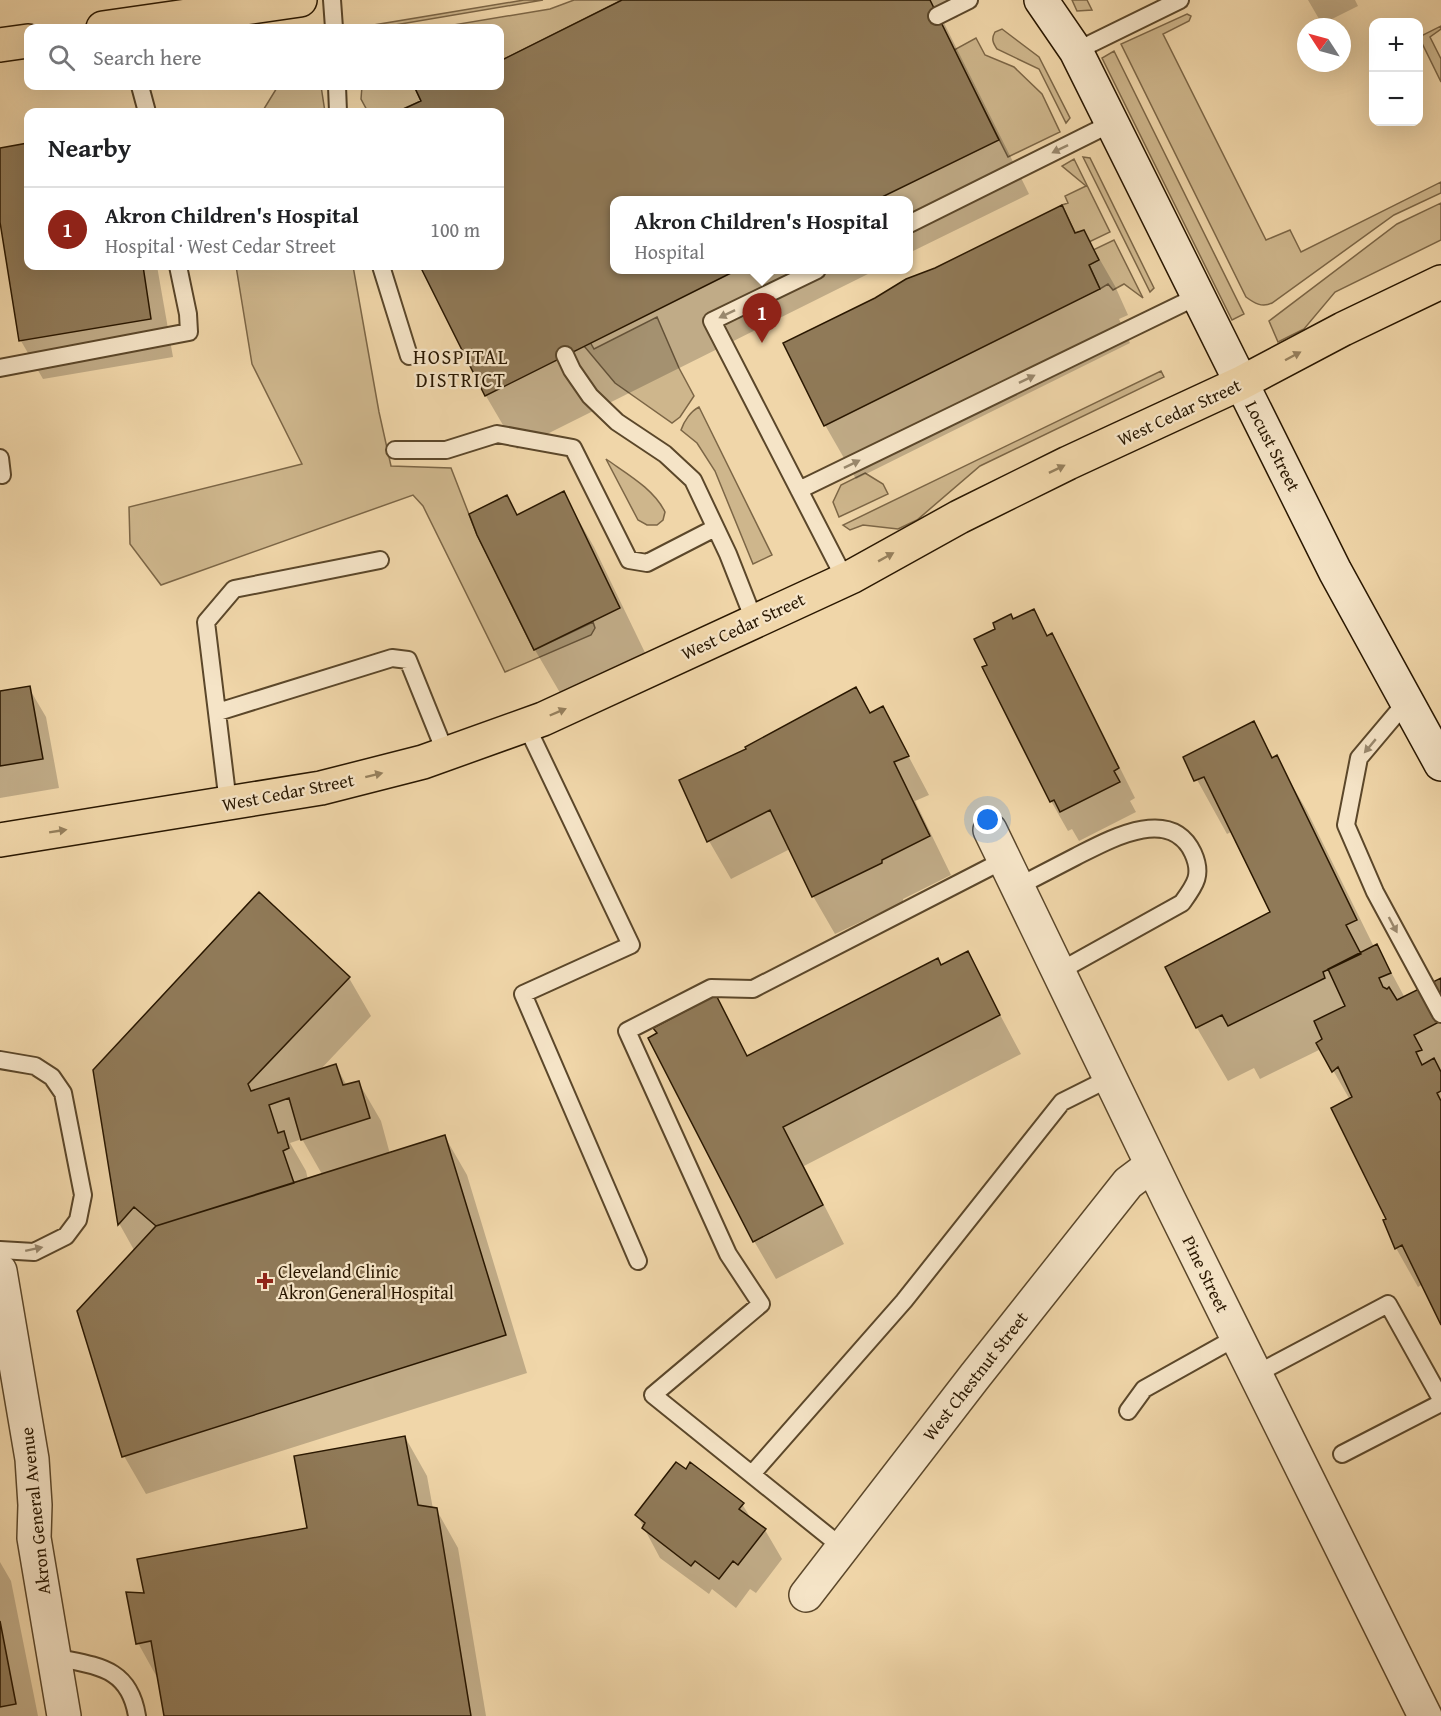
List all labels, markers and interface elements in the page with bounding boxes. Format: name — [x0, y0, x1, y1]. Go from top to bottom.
north arrow — [1297, 18, 1351, 72]
map controls — [1369, 18, 1423, 126]
button: + — [1369, 18, 1423, 72]
search box — [24, 24, 504, 90]
icon: search — [45, 41, 78, 74]
text: Search here — [93, 41, 202, 73]
button: − — [1369, 72, 1423, 126]
text: Nearby — [48, 128, 131, 167]
one-way arrow — [1051, 144, 1069, 154]
popup — [610, 196, 913, 274]
text: Akron Children's Hospital — [105, 199, 359, 231]
text: Akron Children's Hospital — [635, 205, 888, 237]
text: 1 — [62, 215, 73, 244]
text: 100 m — [430, 215, 480, 244]
text: Hospital · West Cedar Street — [105, 231, 336, 260]
text: Hospital — [635, 237, 705, 266]
pin: 1 — [742, 294, 782, 343]
one-way arrow — [718, 309, 735, 319]
district label: HOSPITAL DISTRICT — [413, 342, 509, 394]
one-way arrow — [1285, 351, 1302, 361]
street label: West Cedar Street — [1113, 371, 1246, 453]
one-way arrow — [1019, 375, 1036, 384]
street label: Locust Street — [1239, 396, 1308, 497]
one-way arrow — [843, 460, 860, 469]
one-way arrow — [1049, 464, 1066, 473]
one-way arrow — [878, 552, 895, 562]
street label: West Cedar Street — [677, 585, 810, 667]
one-way arrow — [550, 708, 567, 717]
one-way arrow — [1364, 738, 1377, 753]
street label: West Cedar Street — [220, 766, 357, 818]
one-way arrow — [364, 769, 383, 779]
your location — [973, 805, 1002, 834]
one-way arrow — [48, 826, 67, 835]
one-way arrow — [1388, 917, 1398, 934]
street label: Pine Street — [1176, 1231, 1237, 1318]
one-way arrow — [25, 1244, 44, 1253]
place label: Cleveland Clinic Akron General Hospital — [278, 1258, 454, 1306]
marker: Cleveland Clinic Akron General Hospital — [256, 1272, 274, 1290]
street label: West Chestnut Street — [916, 1305, 1035, 1447]
street label: Akron General Avenue — [13, 1426, 57, 1596]

